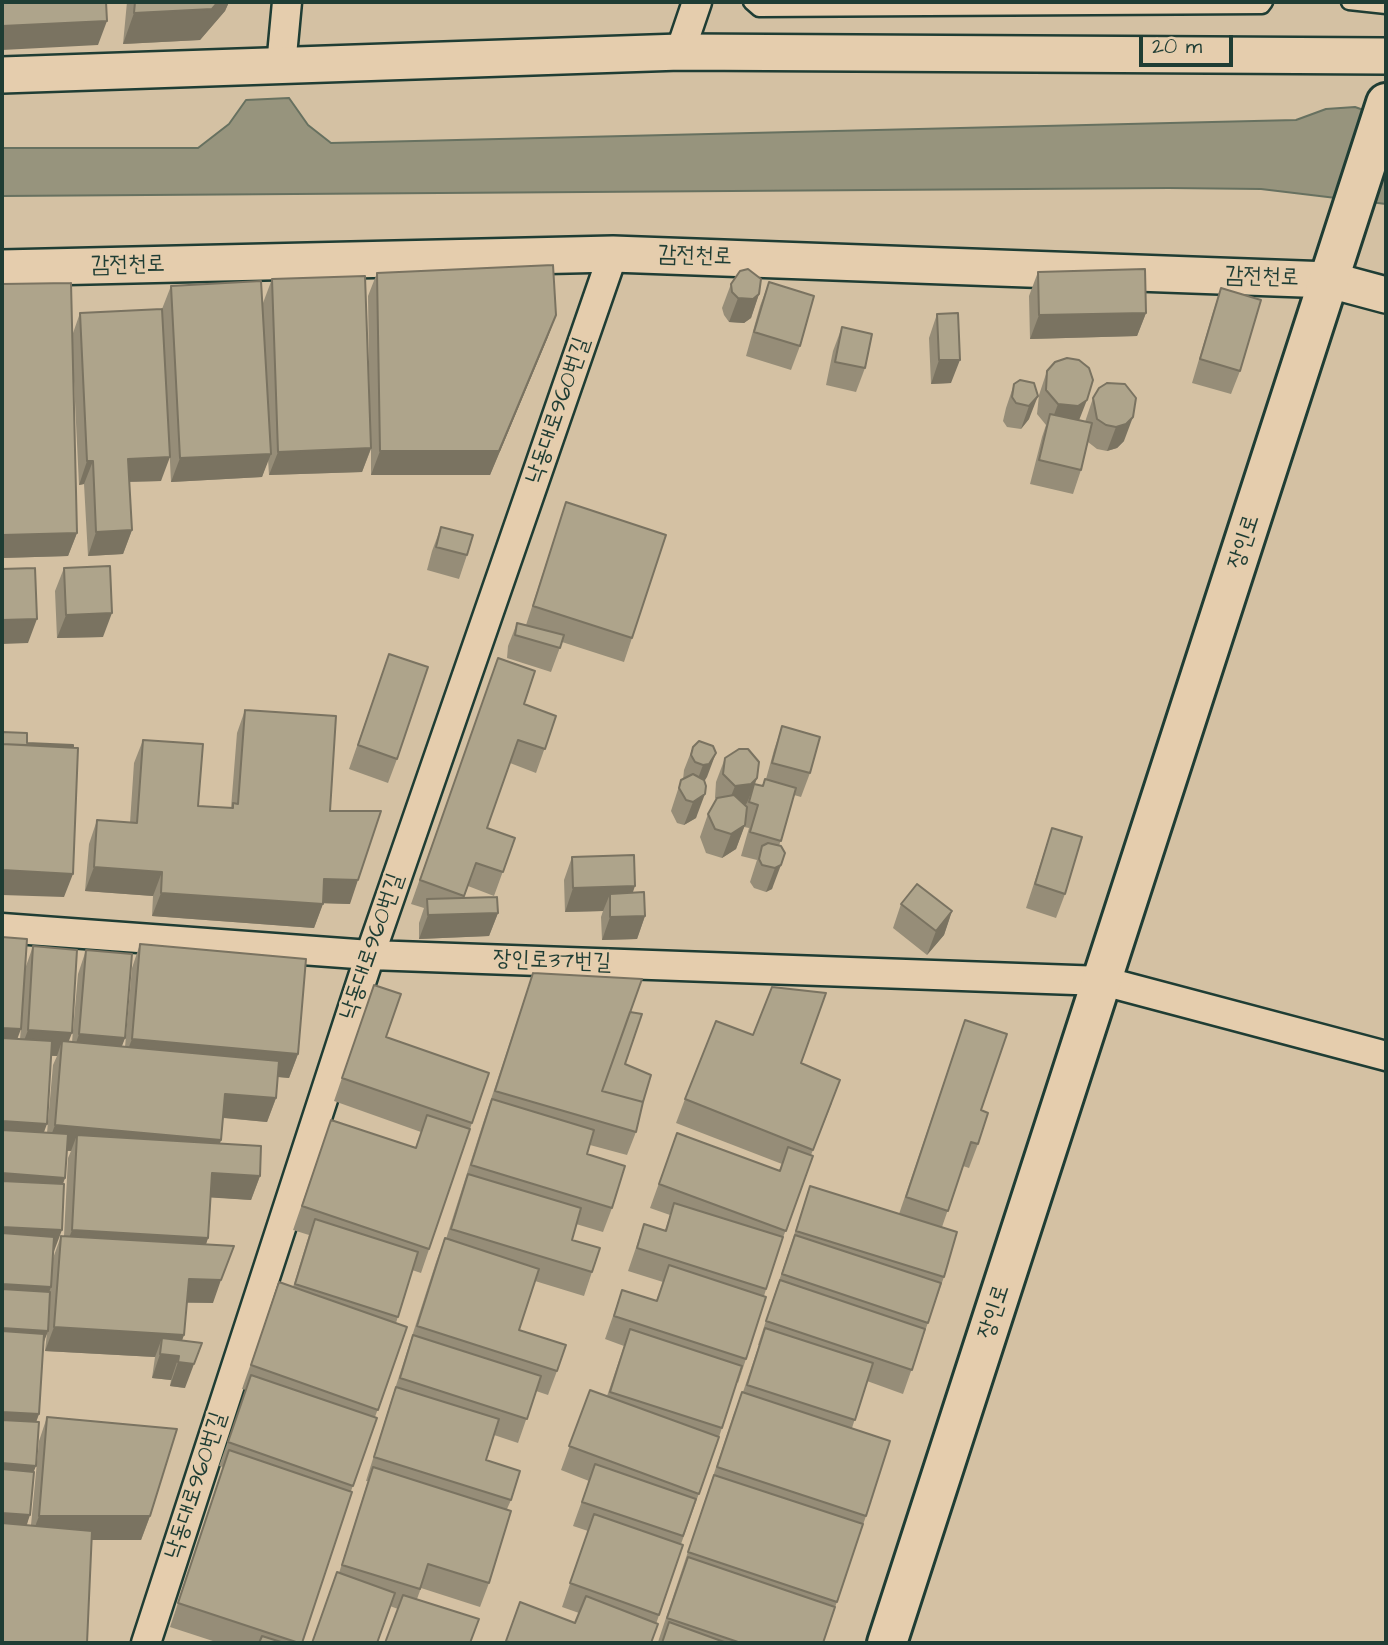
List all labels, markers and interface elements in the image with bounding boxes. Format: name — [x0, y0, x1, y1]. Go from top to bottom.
scale bar — [1143, 21, 1238, 65]
text: 20 m — [1152, 32, 1202, 61]
street label: 감전천로 — [658, 242, 732, 272]
street label: 감전천로 — [91, 252, 165, 280]
street label: 감전천로 — [1225, 263, 1299, 293]
street label: 낙동대로960번길 — [521, 334, 597, 488]
street label: 장인로 — [1223, 511, 1267, 573]
street label: 낙동대로960번길 — [335, 870, 411, 1024]
street label: 장인로37번길 — [492, 946, 612, 978]
street label: 장인로 — [973, 1281, 1017, 1343]
street label: 낙동대로960번길 — [160, 1409, 234, 1563]

